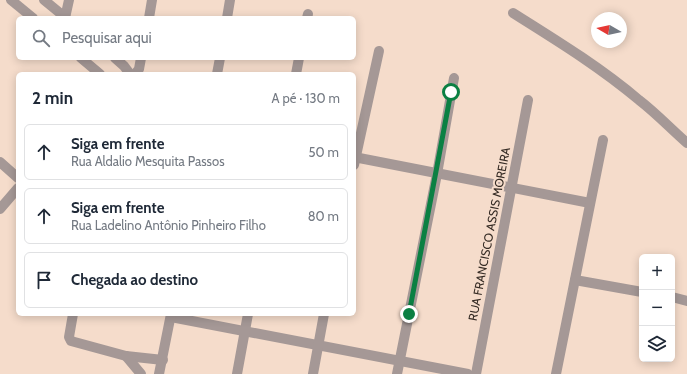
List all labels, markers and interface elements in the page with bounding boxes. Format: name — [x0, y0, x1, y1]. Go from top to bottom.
north arrow — [591, 12, 627, 48]
search box — [16, 16, 356, 60]
icon: search — [30, 27, 52, 49]
text: Pesquisar aqui — [62, 29, 152, 47]
route start — [442, 83, 460, 101]
text: 2 min — [32, 88, 73, 108]
text: A pé · 130 m — [272, 90, 340, 106]
text: Siga em frente — [71, 135, 164, 153]
icon: ahead — [33, 141, 55, 163]
text: 50 m — [309, 144, 339, 160]
street label: RUA FRANCISCO ASSIS MOREIRA — [465, 145, 513, 322]
text: Rua Aldalio Mesquita Passos — [71, 153, 225, 169]
text: Siga em frente — [71, 199, 164, 217]
icon: ahead — [33, 205, 55, 227]
text: 80 m — [308, 208, 339, 224]
text: Rua Ladelino Antônio Pinheiro Filho — [71, 217, 266, 233]
map controls — [639, 254, 675, 362]
button: + — [639, 254, 675, 290]
icon: arrive — [33, 269, 55, 291]
text: Chegada ao destino — [71, 271, 198, 289]
button: − — [639, 290, 675, 326]
route end — [400, 305, 418, 323]
button: layers — [639, 326, 675, 362]

